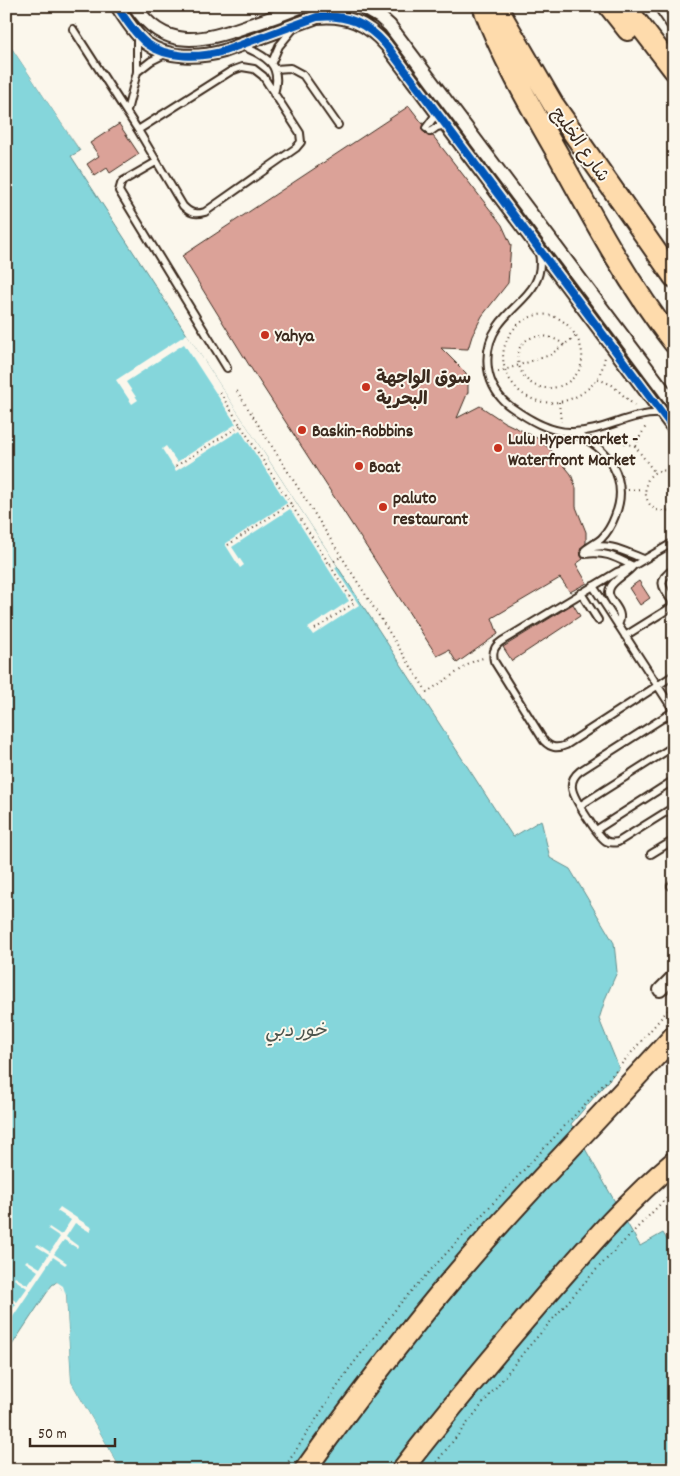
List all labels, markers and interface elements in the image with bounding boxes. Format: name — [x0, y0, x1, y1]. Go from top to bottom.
street label: شارع الخليج — [544, 103, 614, 188]
place label: Yahya — [274, 325, 315, 350]
marker: Yahya — [259, 329, 271, 341]
place label: سوق الواجهة البحرية — [376, 367, 471, 413]
marker: سوق الواجهة البحرية — [360, 381, 372, 393]
place label: Baskin-Robbins — [312, 420, 414, 445]
marker: Baskin-Robbins — [296, 424, 308, 436]
place label: Lulu Hypermarket - Waterfront Market — [508, 428, 638, 474]
marker: Lulu Hypermarket - Waterfront Market — [492, 442, 504, 454]
place label: Boat — [369, 456, 401, 481]
marker: Boat — [353, 460, 365, 472]
place label: paluto restaurant — [393, 487, 468, 533]
marker: paluto restaurant — [377, 501, 389, 513]
water label: خور دبي — [265, 1019, 328, 1046]
scale bar — [30, 1416, 115, 1448]
text: 50 m — [38, 1424, 67, 1446]

